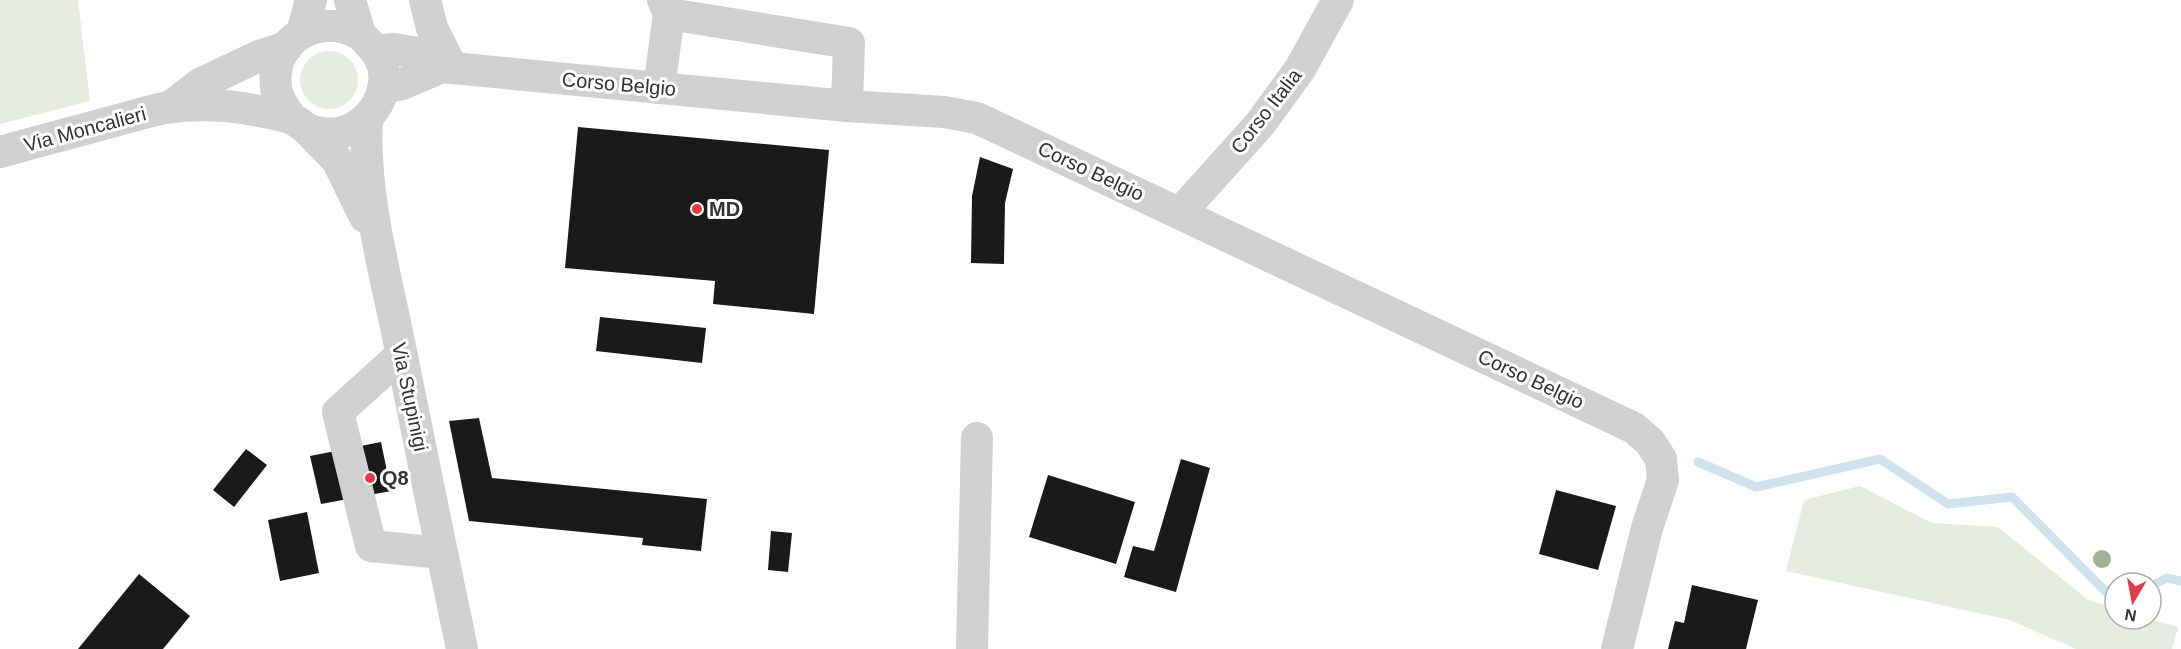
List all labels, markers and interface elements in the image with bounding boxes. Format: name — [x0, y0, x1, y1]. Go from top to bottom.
street label: Corso Italia — [1226, 64, 1306, 158]
street label: Corso Belgio — [561, 68, 677, 100]
street label: Via Moncalieri — [22, 102, 148, 156]
street label: Corso Belgio — [1034, 137, 1148, 205]
place label: MD — [709, 198, 740, 220]
marker: MD — [690, 202, 704, 216]
street label: Via Stupinigi — [388, 341, 432, 453]
street label: Corso Belgio — [1474, 345, 1588, 413]
place label: Q8 — [382, 467, 409, 489]
marker: Q8 — [363, 471, 377, 485]
north arrow — [2103, 571, 2163, 631]
text: N — [2123, 606, 2138, 625]

